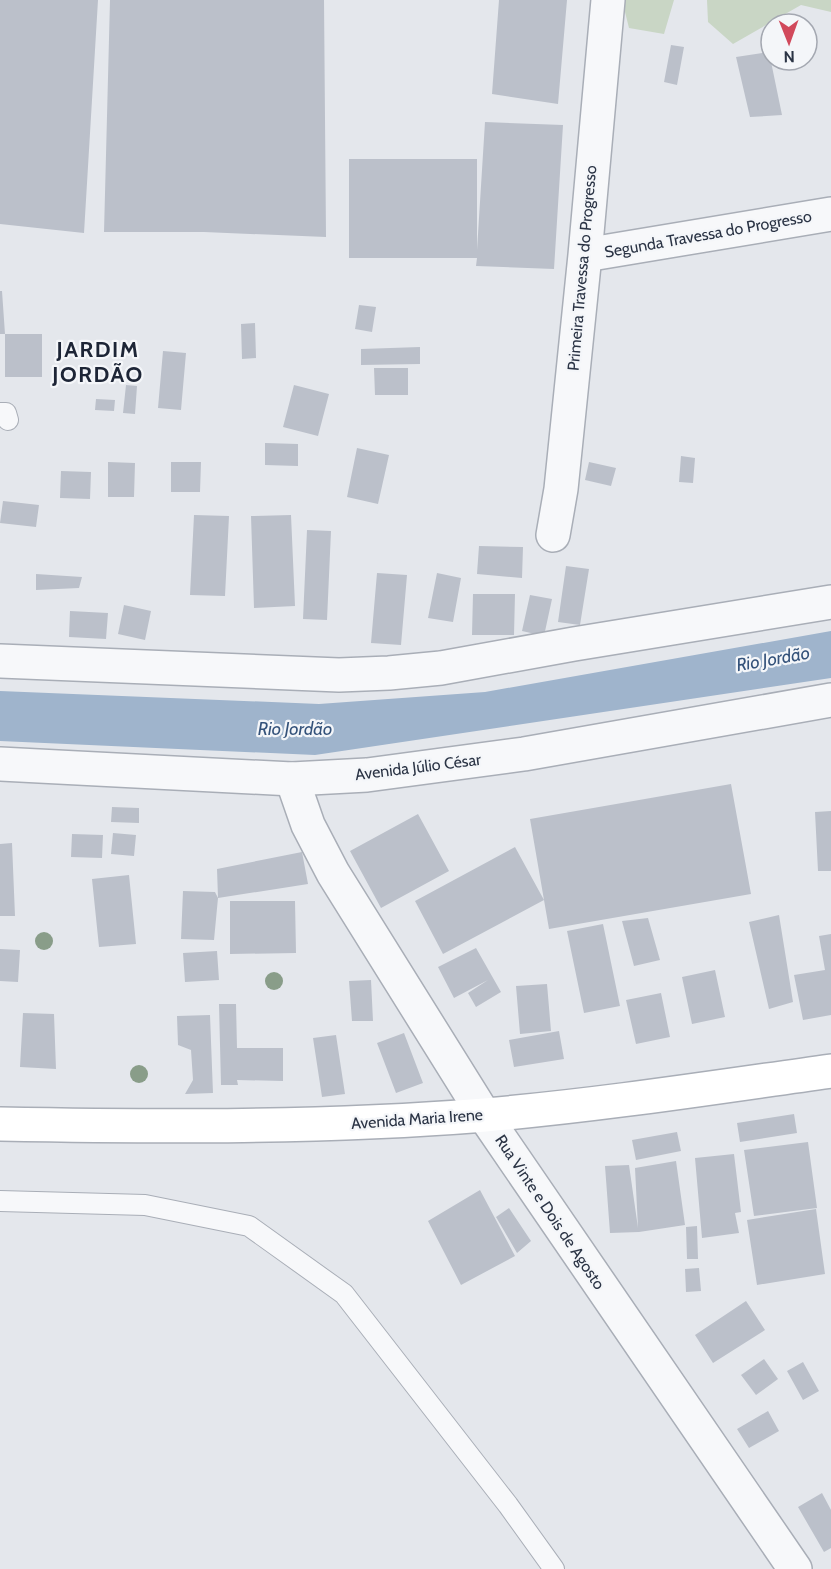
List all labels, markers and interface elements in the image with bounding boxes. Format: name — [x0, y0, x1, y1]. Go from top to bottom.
north arrow — [759, 12, 819, 72]
text: N — [783, 47, 795, 66]
street label: Primeira Travessa do Progresso — [564, 164, 600, 372]
street label: Segunda Travessa do Progresso — [603, 206, 813, 262]
district label: JARDIM JORDÃO — [51, 336, 144, 388]
water label: Rio Jordão — [735, 642, 811, 676]
water label: Rio Jordão — [258, 718, 332, 740]
street label: Avenida Júlio César — [354, 750, 483, 784]
street label: Avenida Maria Irene — [350, 1105, 484, 1133]
street label: Rua Vinte e Dois de Agosto — [491, 1131, 609, 1293]

